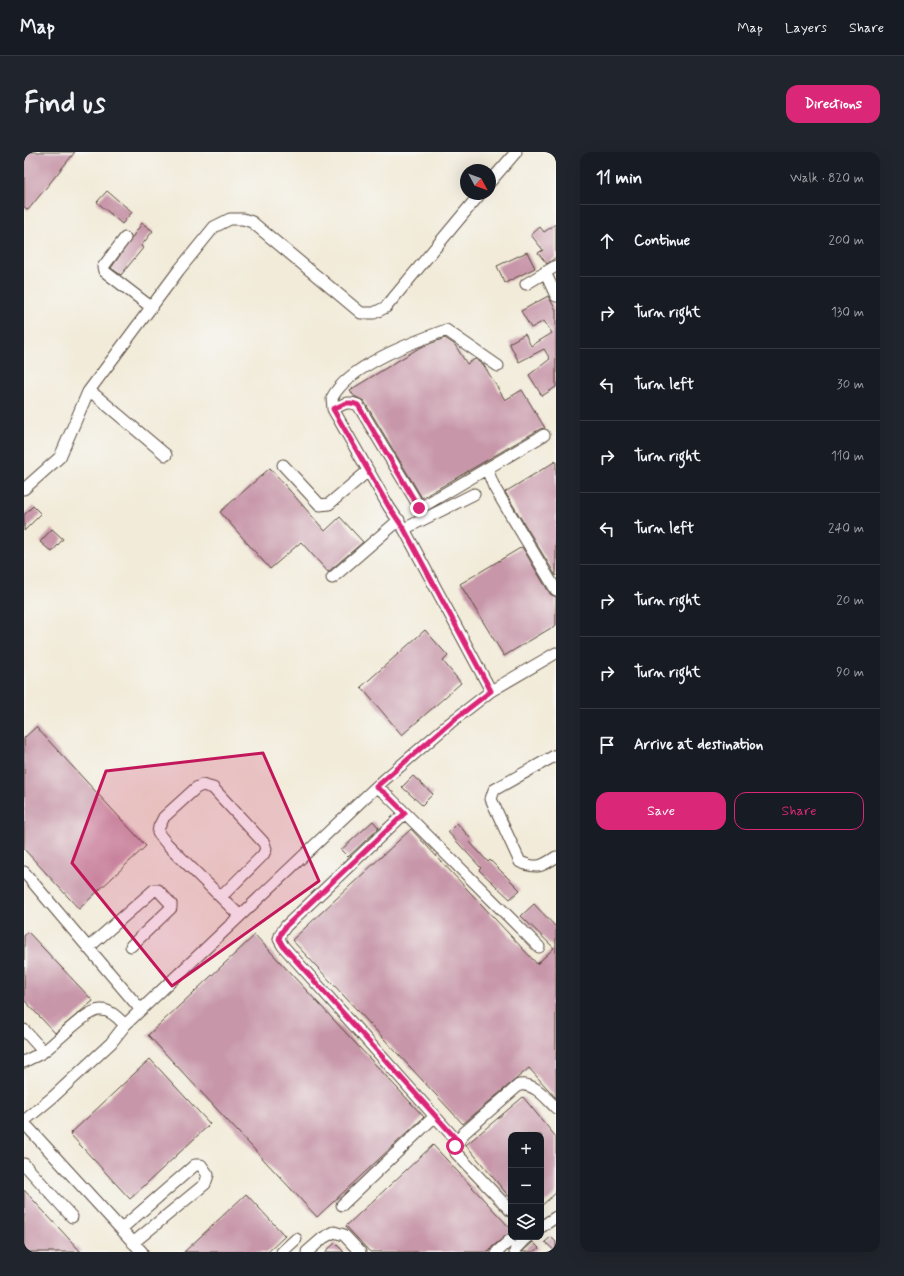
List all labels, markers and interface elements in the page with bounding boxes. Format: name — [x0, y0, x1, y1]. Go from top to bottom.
text: Map — [20, 15, 55, 40]
text: Map — [737, 19, 763, 37]
text: Layers — [785, 19, 827, 37]
text: Share — [849, 19, 884, 37]
button: Directions — [786, 85, 880, 123]
text: Find us — [24, 86, 105, 123]
north arrow — [460, 164, 496, 200]
text: 11 min — [596, 167, 642, 189]
text: Walk · 820 m — [790, 170, 864, 187]
icon: ahead — [596, 230, 618, 252]
text: Continue — [634, 231, 690, 251]
text: 200 m — [829, 232, 864, 249]
icon: right — [596, 302, 618, 324]
text: Turn right — [634, 303, 701, 323]
text: 130 m — [831, 304, 864, 321]
icon: left — [596, 374, 618, 396]
text: Turn left — [634, 375, 694, 395]
text: 30 m — [837, 376, 864, 393]
icon: right — [596, 446, 618, 468]
text: Turn right — [634, 447, 701, 467]
text: 110 m — [831, 448, 864, 465]
route end — [410, 499, 428, 517]
icon: left — [596, 518, 618, 540]
text: Turn left — [634, 519, 694, 539]
text: 240 m — [828, 520, 864, 537]
icon: right — [596, 590, 618, 612]
text: Turn right — [634, 591, 701, 611]
text: 20 m — [836, 592, 864, 609]
icon: right — [596, 662, 618, 684]
text: Turn right — [634, 663, 701, 683]
text: 90 m — [836, 664, 864, 681]
icon: arrive — [596, 734, 618, 756]
text: Arrive at destination — [634, 735, 763, 755]
button: Save — [596, 792, 726, 830]
button: Share — [734, 792, 864, 830]
map controls — [508, 1132, 544, 1240]
button: + — [508, 1132, 544, 1168]
route start — [446, 1137, 464, 1155]
button: − — [508, 1168, 544, 1204]
button: layers — [508, 1204, 544, 1240]

